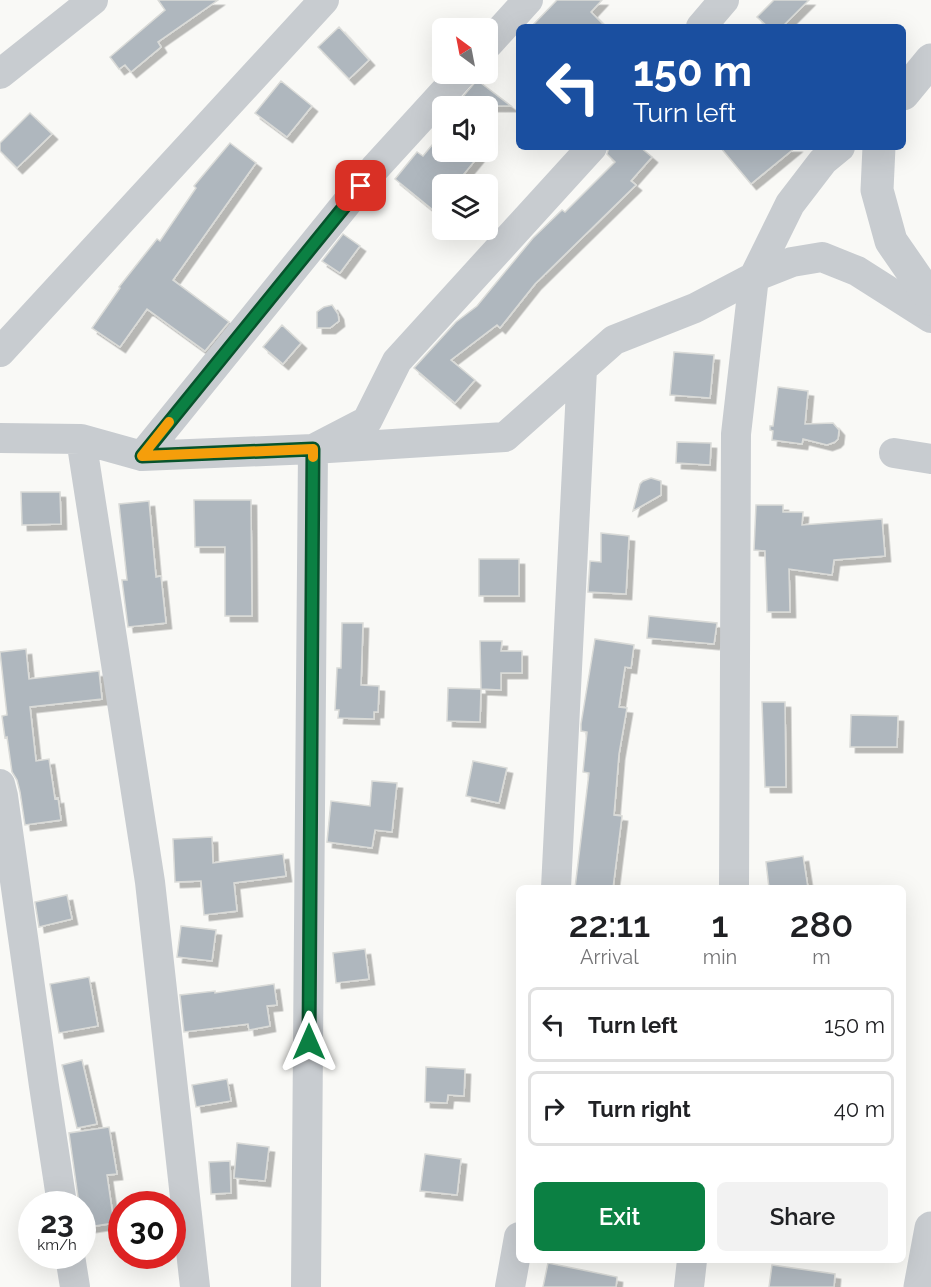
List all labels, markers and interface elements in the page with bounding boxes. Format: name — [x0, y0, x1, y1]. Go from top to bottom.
north arrow — [432, 18, 498, 84]
map controls — [432, 18, 498, 240]
text: 150 m — [633, 47, 752, 96]
icon: left — [534, 48, 612, 126]
button: sound — [432, 96, 498, 162]
text: Turn left — [633, 97, 736, 128]
pin — [335, 160, 386, 211]
icon: arrive — [344, 169, 377, 202]
button: layers — [432, 174, 498, 240]
text: 22:11 — [569, 903, 650, 945]
text: 1 — [711, 903, 728, 945]
text: 280 — [790, 903, 853, 945]
text: Arrival — [580, 945, 639, 969]
text: min — [703, 945, 737, 969]
text: m — [812, 945, 831, 969]
icon: left — [537, 1008, 570, 1041]
position arrow — [277, 1010, 341, 1074]
text: Turn left — [588, 1012, 678, 1038]
text: 150 m — [824, 1012, 885, 1038]
icon: right — [537, 1092, 570, 1125]
text: Turn right — [588, 1096, 691, 1122]
text: 40 m — [834, 1096, 885, 1122]
button: Exit — [534, 1182, 705, 1251]
button: Share — [717, 1182, 888, 1251]
speed limit sign: 30 — [108, 1191, 186, 1269]
text: 23 — [40, 1205, 74, 1240]
text: km/h — [37, 1236, 77, 1254]

